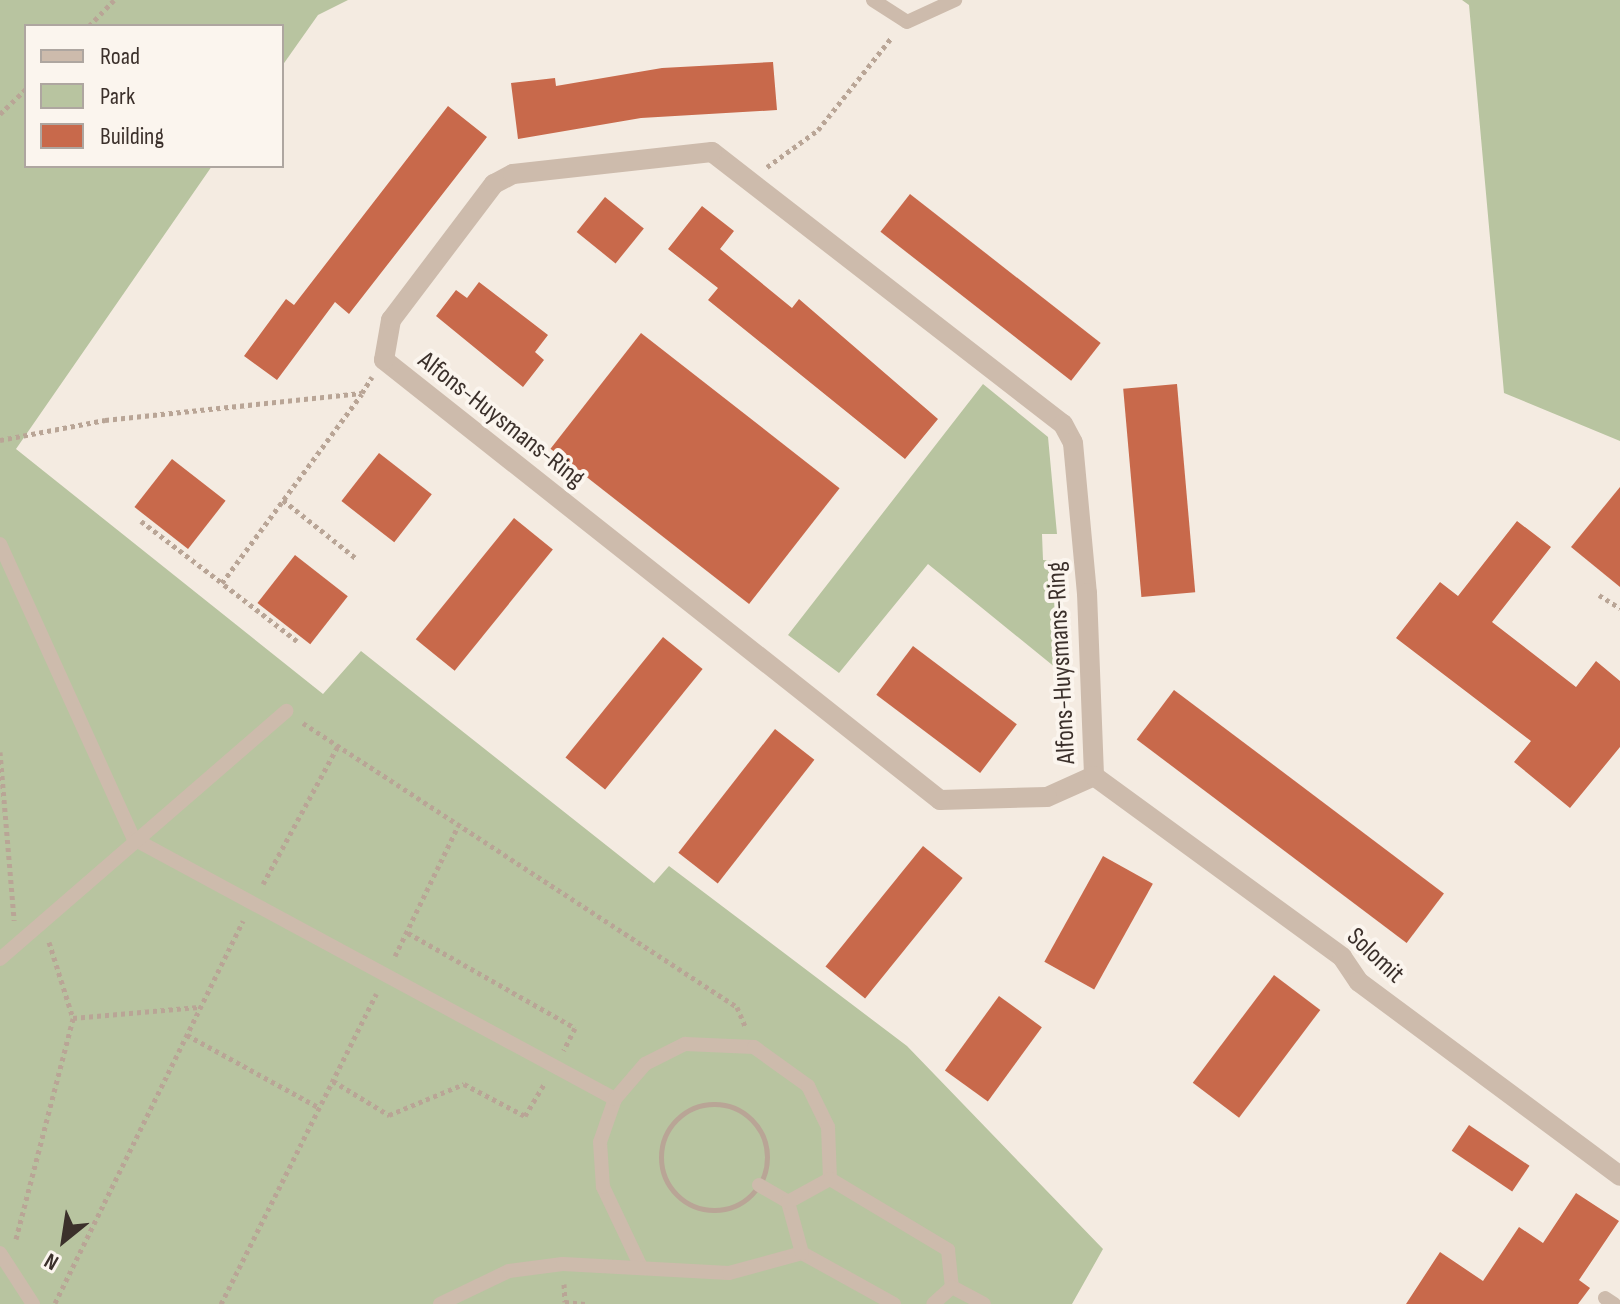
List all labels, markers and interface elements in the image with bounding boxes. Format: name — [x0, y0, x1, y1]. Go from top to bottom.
legend — [24, 24, 284, 168]
text: Road — [100, 42, 140, 71]
text: Park — [100, 82, 135, 111]
text: Building — [100, 122, 164, 151]
street label: Alfons-Huysmans-Ring — [412, 345, 590, 495]
street label: Alfons-Huysmans-Ring — [1041, 561, 1083, 765]
street label: Solomit — [1340, 922, 1410, 990]
north arrow — [24, 1200, 104, 1280]
text: N — [40, 1247, 64, 1276]

